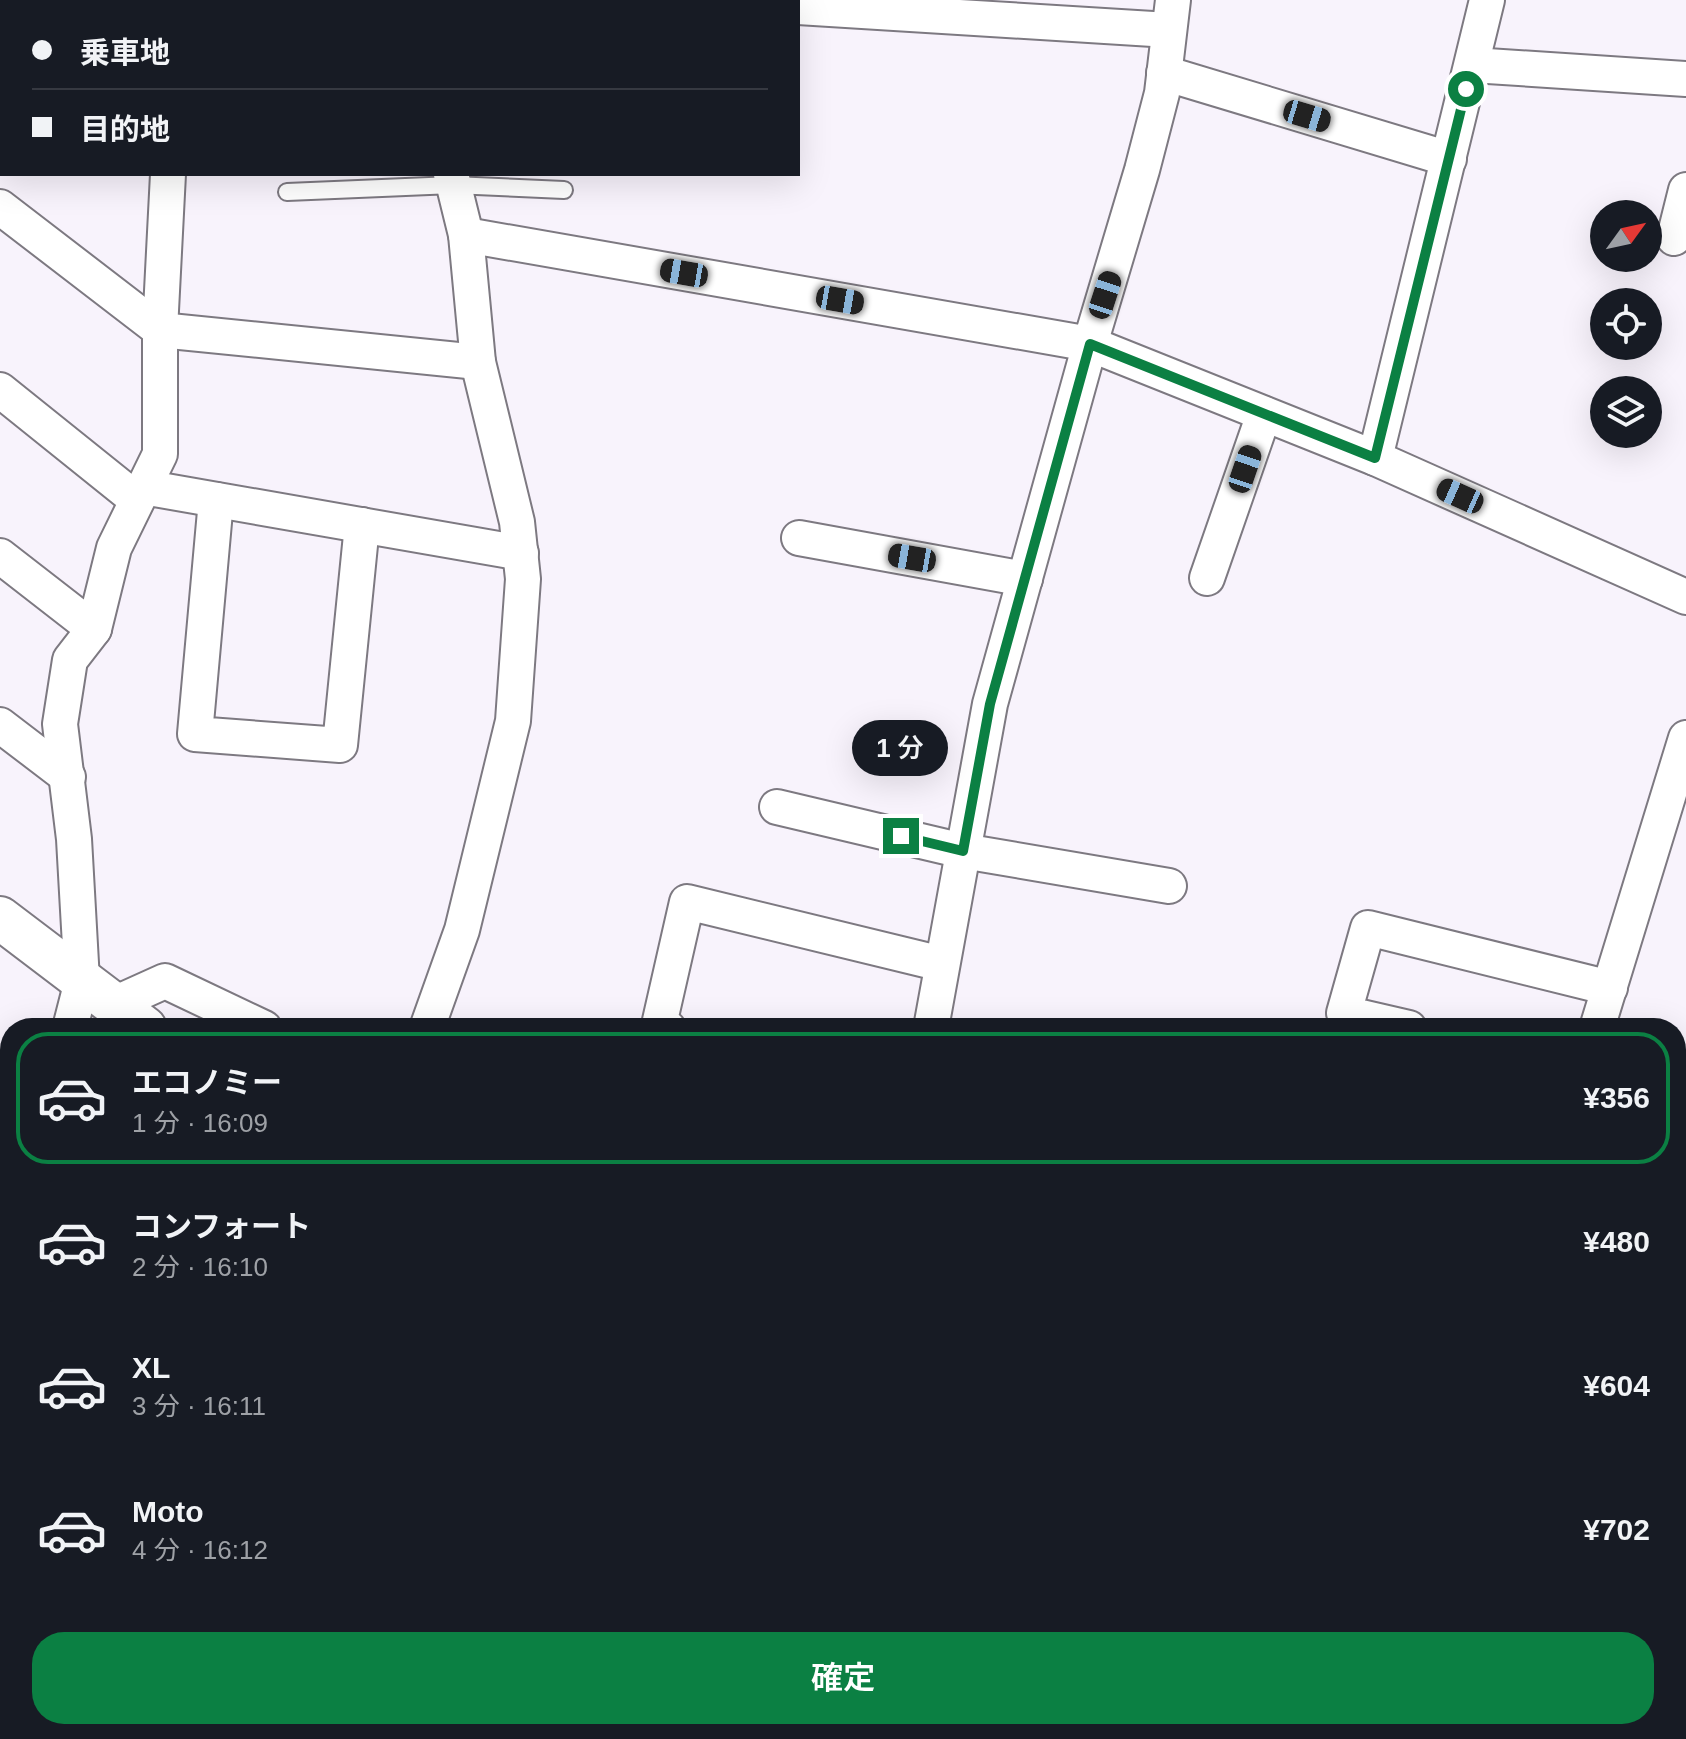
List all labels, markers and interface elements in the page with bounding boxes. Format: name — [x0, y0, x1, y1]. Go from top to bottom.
text: 乗車地 — [80, 36, 170, 69]
route start — [1448, 71, 1484, 107]
car — [1281, 98, 1333, 134]
text: 目的地 — [80, 113, 170, 146]
north arrow — [1590, 200, 1662, 272]
map controls — [1590, 200, 1662, 448]
car — [658, 257, 710, 289]
car — [1086, 268, 1124, 322]
car — [814, 284, 866, 316]
button: locate — [1590, 288, 1662, 360]
button: layers — [1590, 376, 1662, 448]
car — [1226, 442, 1264, 496]
car — [1433, 475, 1487, 517]
car — [886, 542, 938, 574]
callout: 1 分 — [853, 720, 949, 776]
text: 1 分 — [876, 733, 924, 763]
route end — [883, 818, 919, 854]
icon: car — [36, 1062, 108, 1134]
text: エコノミー — [132, 1066, 282, 1099]
text: ¥356 — [1583, 1081, 1650, 1114]
text: 1 分 · 16:09 — [132, 1108, 268, 1138]
icon: car — [36, 1206, 108, 1278]
text: コンフォート — [132, 1210, 311, 1243]
text: ¥480 — [1583, 1225, 1650, 1258]
text: 2 分 · 16:10 — [132, 1252, 268, 1282]
icon: car — [36, 1350, 108, 1422]
text: XL — [132, 1351, 170, 1384]
text: ¥604 — [1583, 1369, 1650, 1402]
text: 3 分 · 16:11 — [132, 1391, 266, 1421]
icon: car — [36, 1494, 108, 1566]
text: Moto — [132, 1495, 204, 1528]
text: ¥702 — [1583, 1513, 1650, 1546]
text: 4 分 · 16:12 — [132, 1535, 268, 1565]
button: 確定 — [32, 1632, 1654, 1724]

